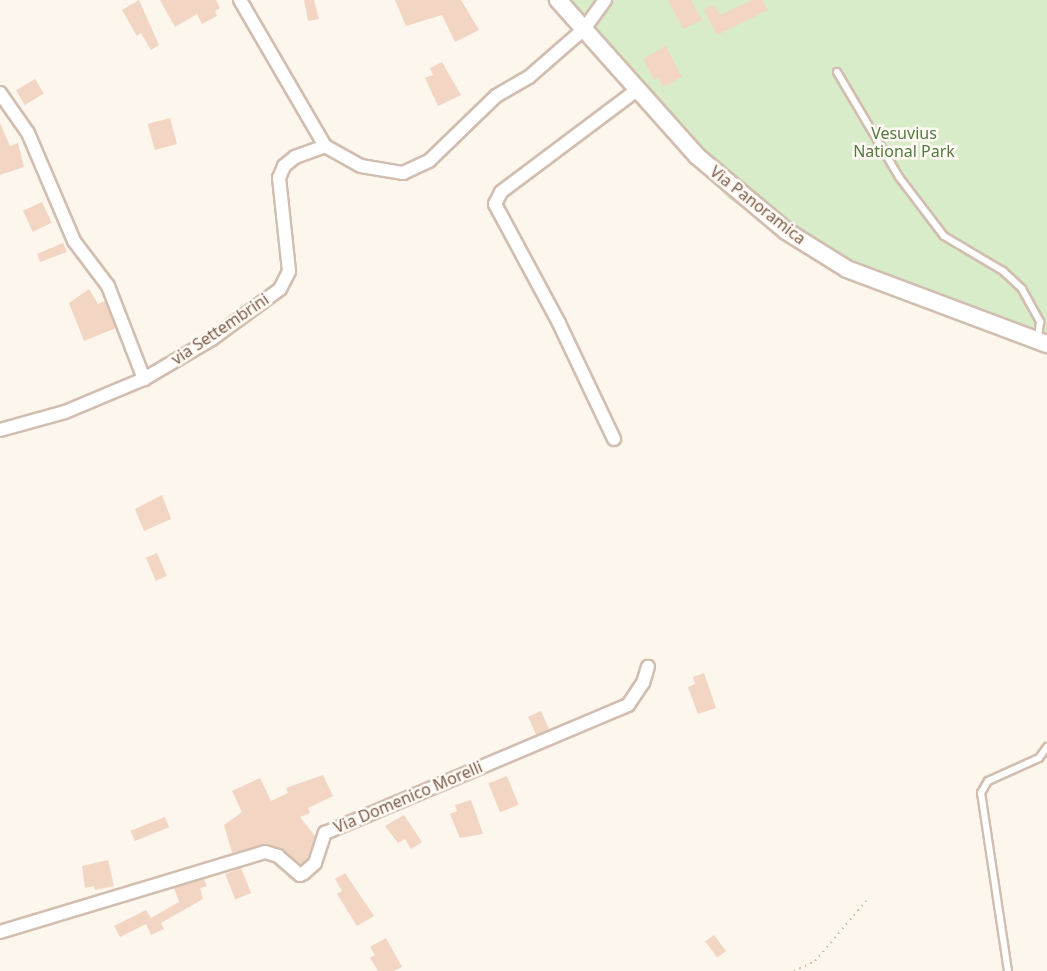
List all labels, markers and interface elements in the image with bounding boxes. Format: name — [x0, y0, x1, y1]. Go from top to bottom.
park label: Vesuvius National Park — [853, 123, 955, 161]
street label: Via Panoramica — [706, 162, 810, 248]
street label: via Settembrini — [168, 289, 272, 369]
street label: Via Domenico Morelli — [331, 757, 485, 837]

